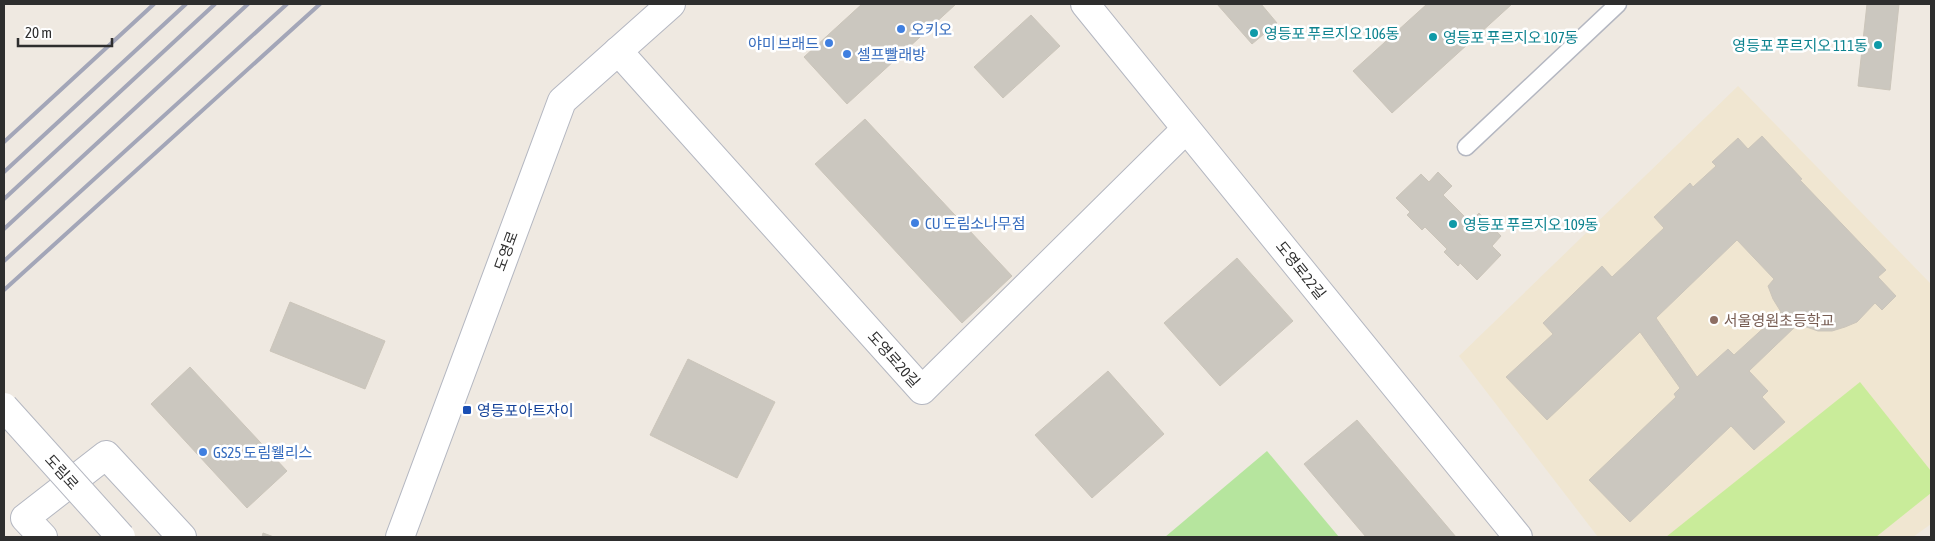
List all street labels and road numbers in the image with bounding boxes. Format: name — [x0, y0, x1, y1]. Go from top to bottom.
street label: 도영로 — [491, 229, 521, 273]
street label: 도영로22길 — [1273, 238, 1329, 302]
street label: 도영로20길 — [864, 328, 924, 390]
street label: 도림로 — [42, 451, 82, 493]

